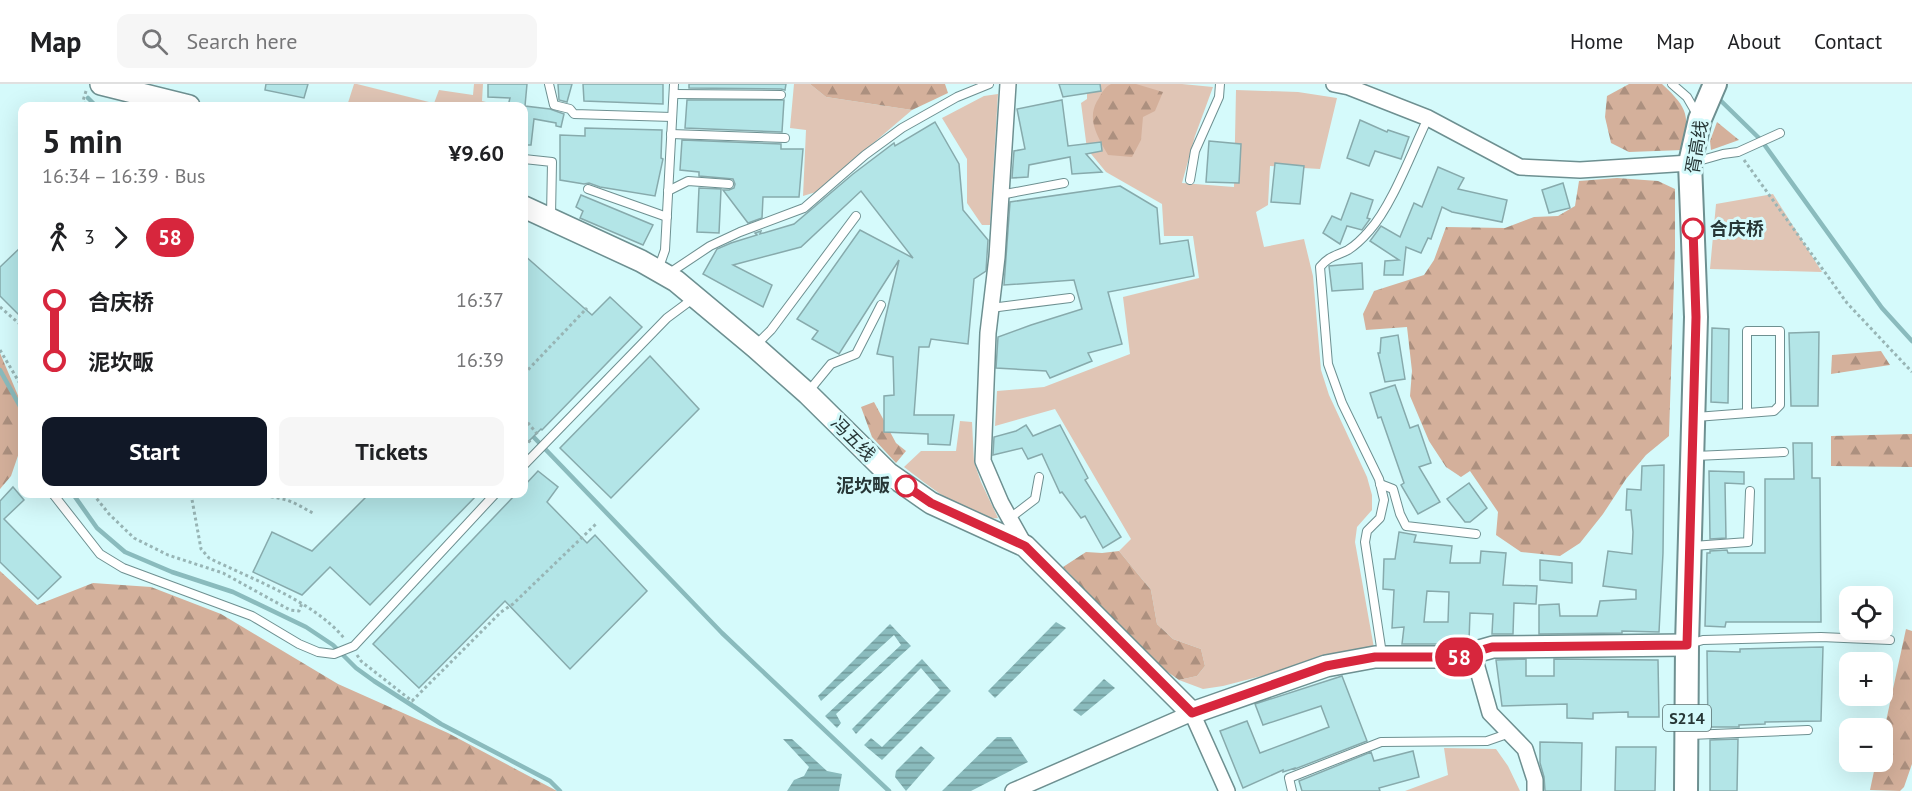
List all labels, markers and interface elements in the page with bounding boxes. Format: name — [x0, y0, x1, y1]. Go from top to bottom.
search box — [117, 14, 537, 68]
text: Map — [30, 23, 81, 60]
icon: search — [138, 25, 171, 58]
text: Search here — [186, 27, 297, 55]
text: Home — [1570, 28, 1623, 55]
text: Map — [1656, 28, 1695, 55]
text: About — [1728, 28, 1781, 55]
text: Contact — [1814, 28, 1882, 55]
street label: 胥高线 — [1680, 118, 1713, 175]
text: 5 min — [42, 119, 123, 162]
text: ¥9.60 — [449, 139, 504, 167]
text: 16:34 – 16:39 · Bus — [42, 163, 206, 189]
place label: 合庆桥 — [1710, 217, 1764, 240]
marker: 合庆桥 — [1682, 218, 1704, 240]
icon: walk — [42, 221, 75, 254]
icon: forward — [104, 221, 137, 254]
text: 3 — [84, 224, 95, 250]
text: 58 — [158, 224, 182, 251]
text: 16:37 — [456, 287, 504, 313]
text: 合庆桥 — [88, 288, 154, 316]
text: 16:39 — [456, 347, 504, 373]
text: 泥坎畈 — [88, 348, 154, 376]
street label: 冯五线 — [826, 411, 881, 466]
button: Start — [42, 417, 267, 486]
button: Tickets — [279, 417, 504, 486]
place label: 泥坎畈 — [836, 474, 890, 497]
marker: 泥坎畈 — [895, 475, 917, 497]
map controls — [1839, 586, 1893, 772]
button: locate — [1839, 586, 1893, 640]
line badge: 58 — [1432, 638, 1486, 676]
text: 58 — [1447, 644, 1471, 671]
button: + — [1839, 652, 1893, 706]
road number: S214 — [1663, 705, 1711, 731]
button: − — [1839, 718, 1893, 772]

